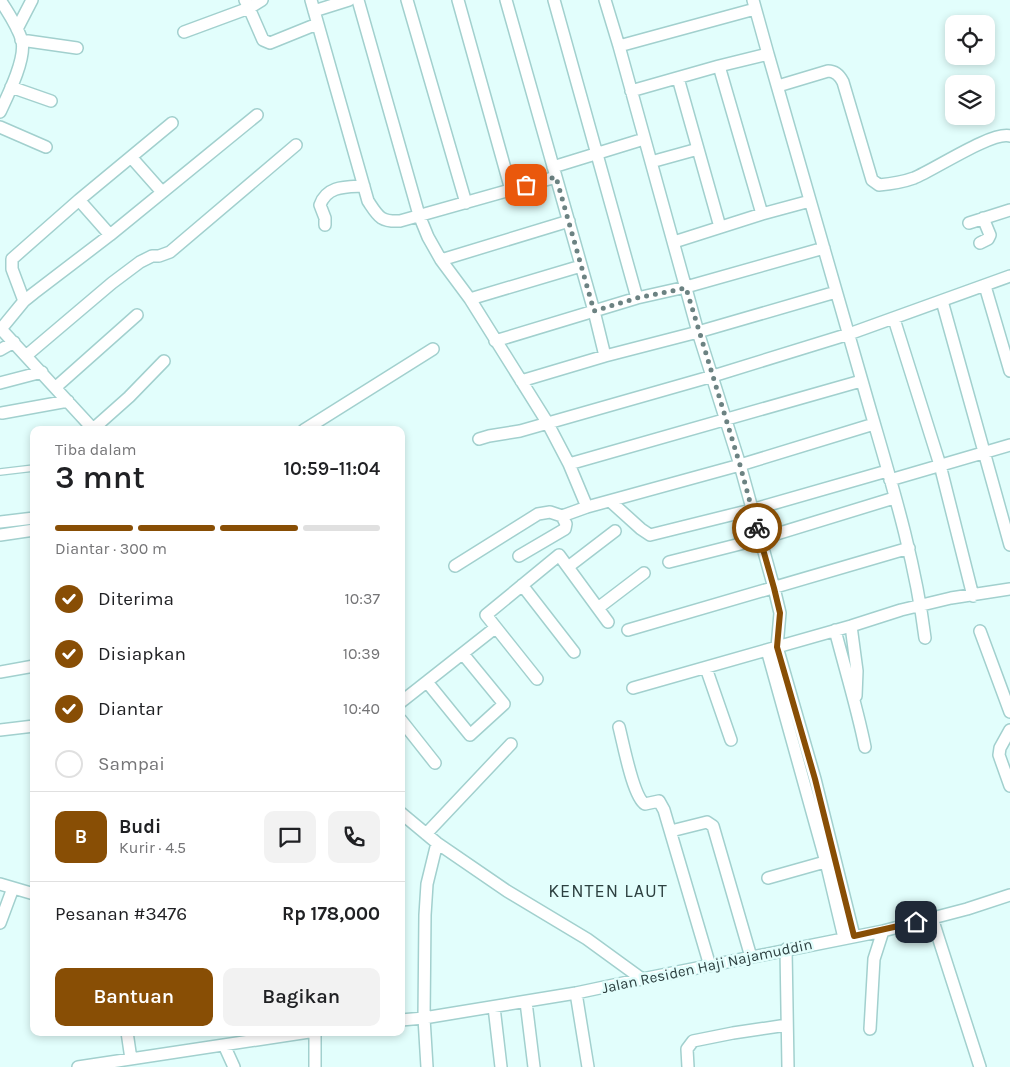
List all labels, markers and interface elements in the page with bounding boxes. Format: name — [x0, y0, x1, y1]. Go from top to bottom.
map controls — [945, 15, 995, 125]
button: locate — [945, 15, 995, 65]
button: layers — [945, 75, 995, 125]
pin — [505, 164, 547, 206]
icon: bag — [512, 171, 540, 199]
text: Tiba dalam — [55, 440, 136, 459]
text: 10:59–11:04 — [283, 458, 380, 480]
text: 3 mnt — [55, 459, 145, 496]
courier — [732, 503, 782, 553]
icon: bike — [743, 514, 771, 542]
text: Diantar · 300 m — [55, 539, 167, 558]
icon: check — [55, 585, 83, 613]
text: Diterima — [98, 588, 174, 610]
text: 10:37 — [345, 589, 380, 608]
icon: check — [55, 640, 83, 668]
text: Disiapkan — [98, 643, 186, 665]
text: 10:39 — [343, 644, 380, 663]
icon: check — [55, 695, 83, 723]
text: Diantar — [98, 698, 163, 720]
text: 10:40 — [343, 699, 380, 718]
text: Sampai — [98, 753, 165, 775]
button: chat — [264, 811, 316, 863]
button: phone — [328, 811, 380, 863]
text: Budi — [119, 816, 161, 838]
text: B — [75, 826, 87, 848]
text: Kurir · 4.5 — [119, 838, 186, 857]
district label: KENTEN LAUT — [548, 880, 668, 902]
pin — [895, 901, 937, 943]
text: Pesanan #3476 — [55, 903, 187, 925]
text: Rp 178,000 — [282, 903, 380, 925]
icon: home — [902, 908, 930, 936]
street label: Jalan Residen Haji Najamuddin — [600, 935, 814, 997]
button: Bantuan — [55, 968, 213, 1026]
button: Bagikan — [223, 968, 380, 1026]

